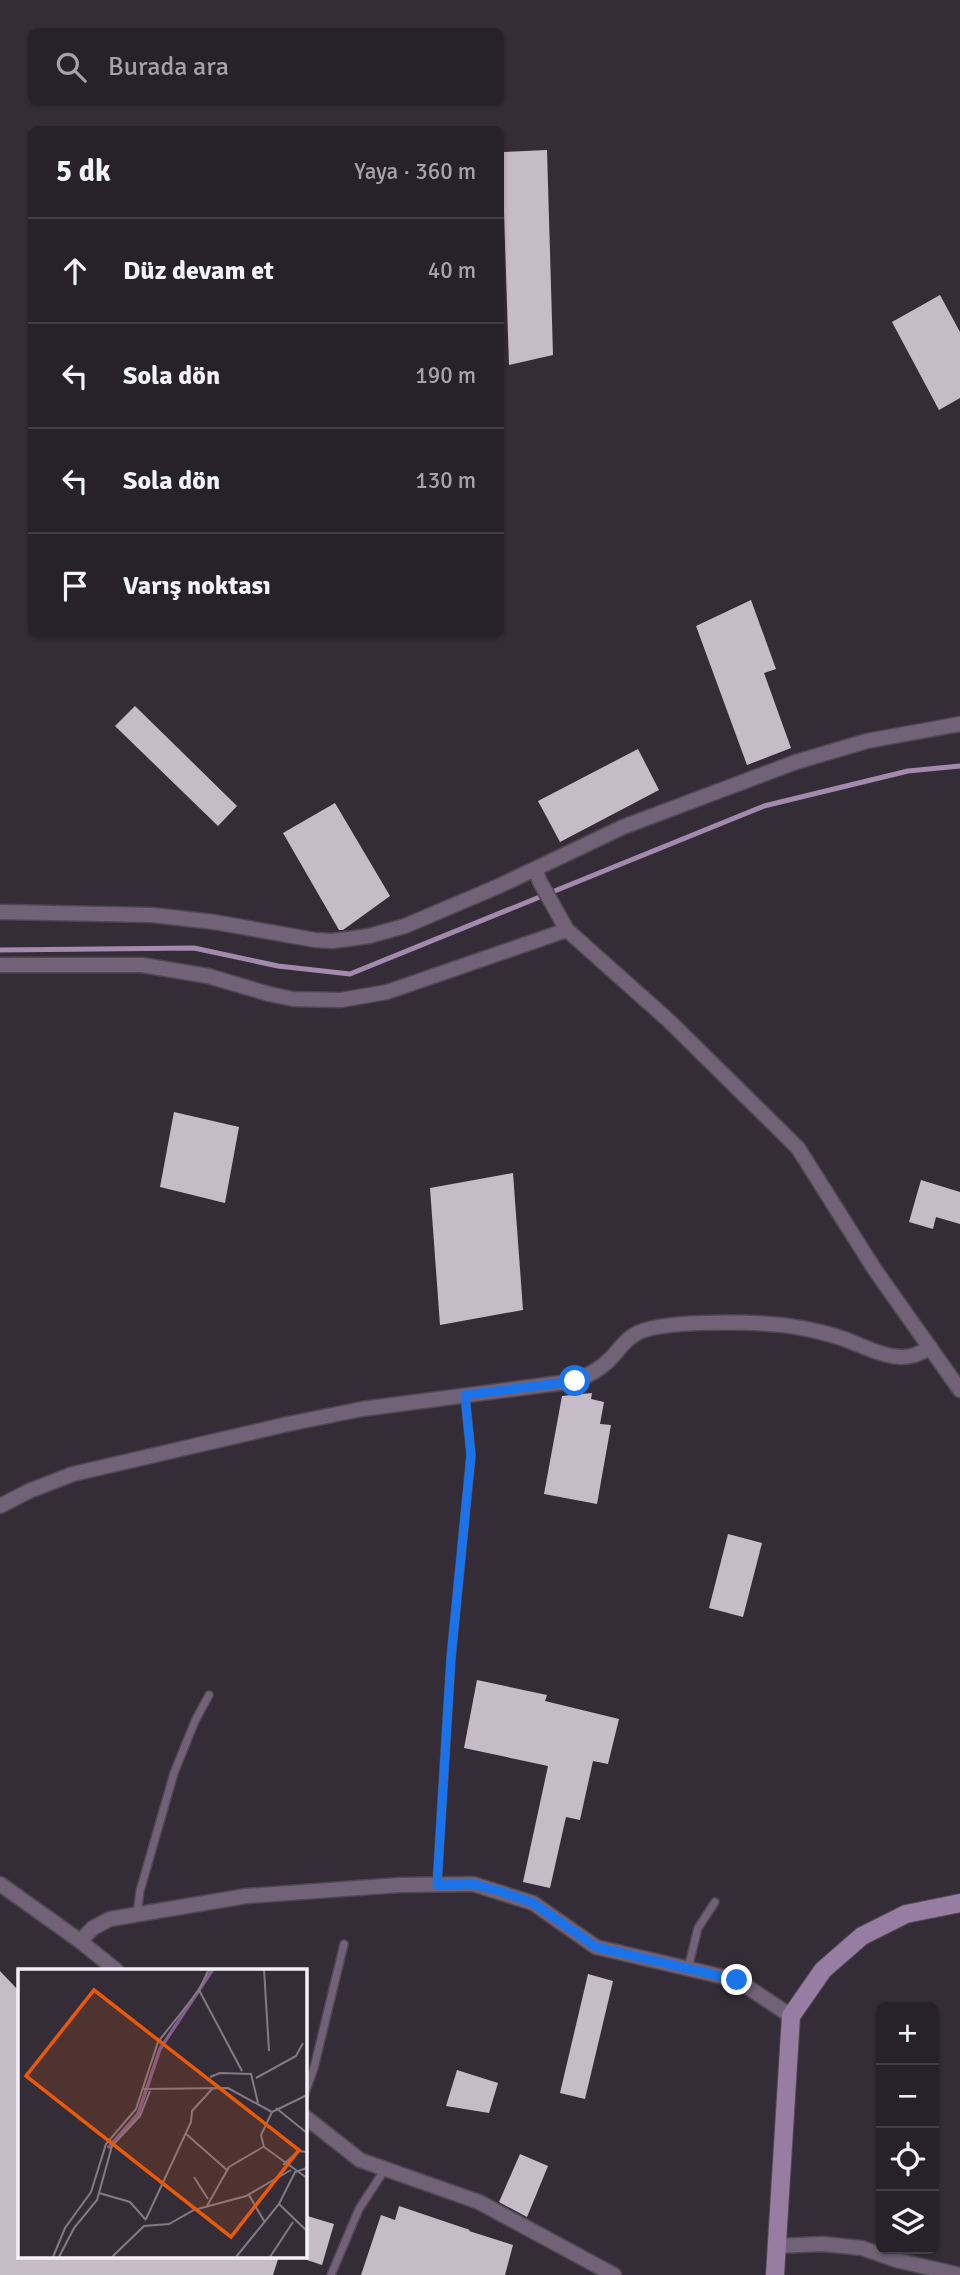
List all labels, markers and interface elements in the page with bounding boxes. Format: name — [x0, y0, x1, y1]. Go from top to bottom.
search box — [28, 28, 504, 105]
icon: search — [52, 48, 90, 86]
text: Burada ara — [108, 51, 229, 83]
text: 5 dk — [56, 153, 111, 190]
text: Yaya · 360 m — [354, 157, 476, 186]
icon: ahead — [56, 252, 94, 290]
text: Düz devam et — [123, 255, 274, 287]
text: 40 m — [428, 256, 476, 285]
icon: left — [56, 357, 94, 395]
text: Sola dön — [123, 360, 220, 392]
text: 190 m — [415, 361, 476, 390]
icon: left — [56, 462, 94, 500]
text: Sola dön — [123, 465, 220, 497]
text: 130 m — [415, 466, 476, 495]
icon: arrive — [56, 567, 94, 605]
text: Varış noktası — [123, 570, 271, 602]
route start — [559, 1365, 590, 1396]
route end — [721, 1964, 752, 1995]
inset map — [18, 1969, 306, 2258]
map controls — [876, 2002, 939, 2254]
button: + — [876, 2002, 939, 2065]
button: − — [876, 2065, 939, 2128]
button: locate — [876, 2128, 939, 2191]
button: layers — [876, 2191, 939, 2254]

